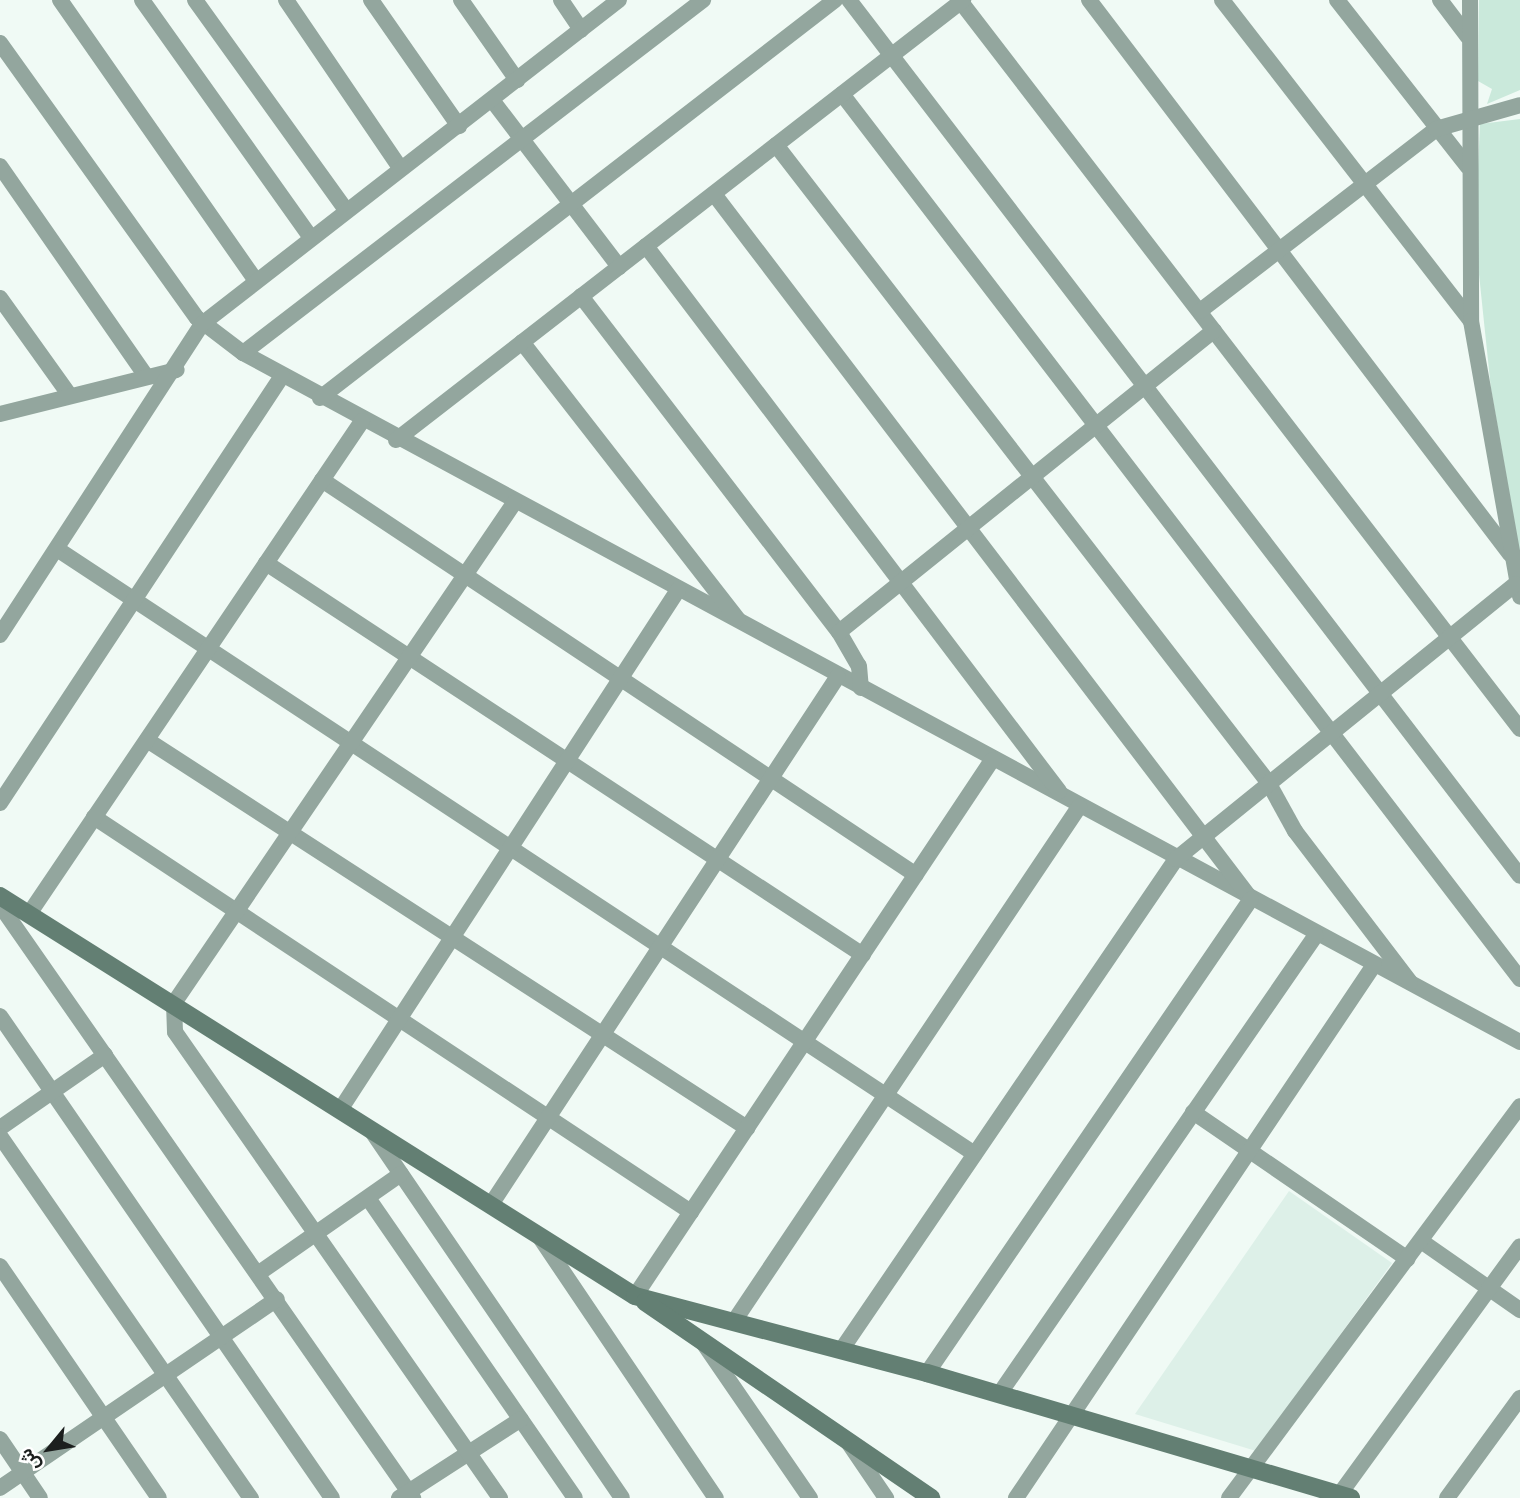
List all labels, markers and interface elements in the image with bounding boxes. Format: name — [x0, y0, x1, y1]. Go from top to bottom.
north arrow — [14, 1414, 84, 1484]
text: ش — [15, 1444, 47, 1475]

